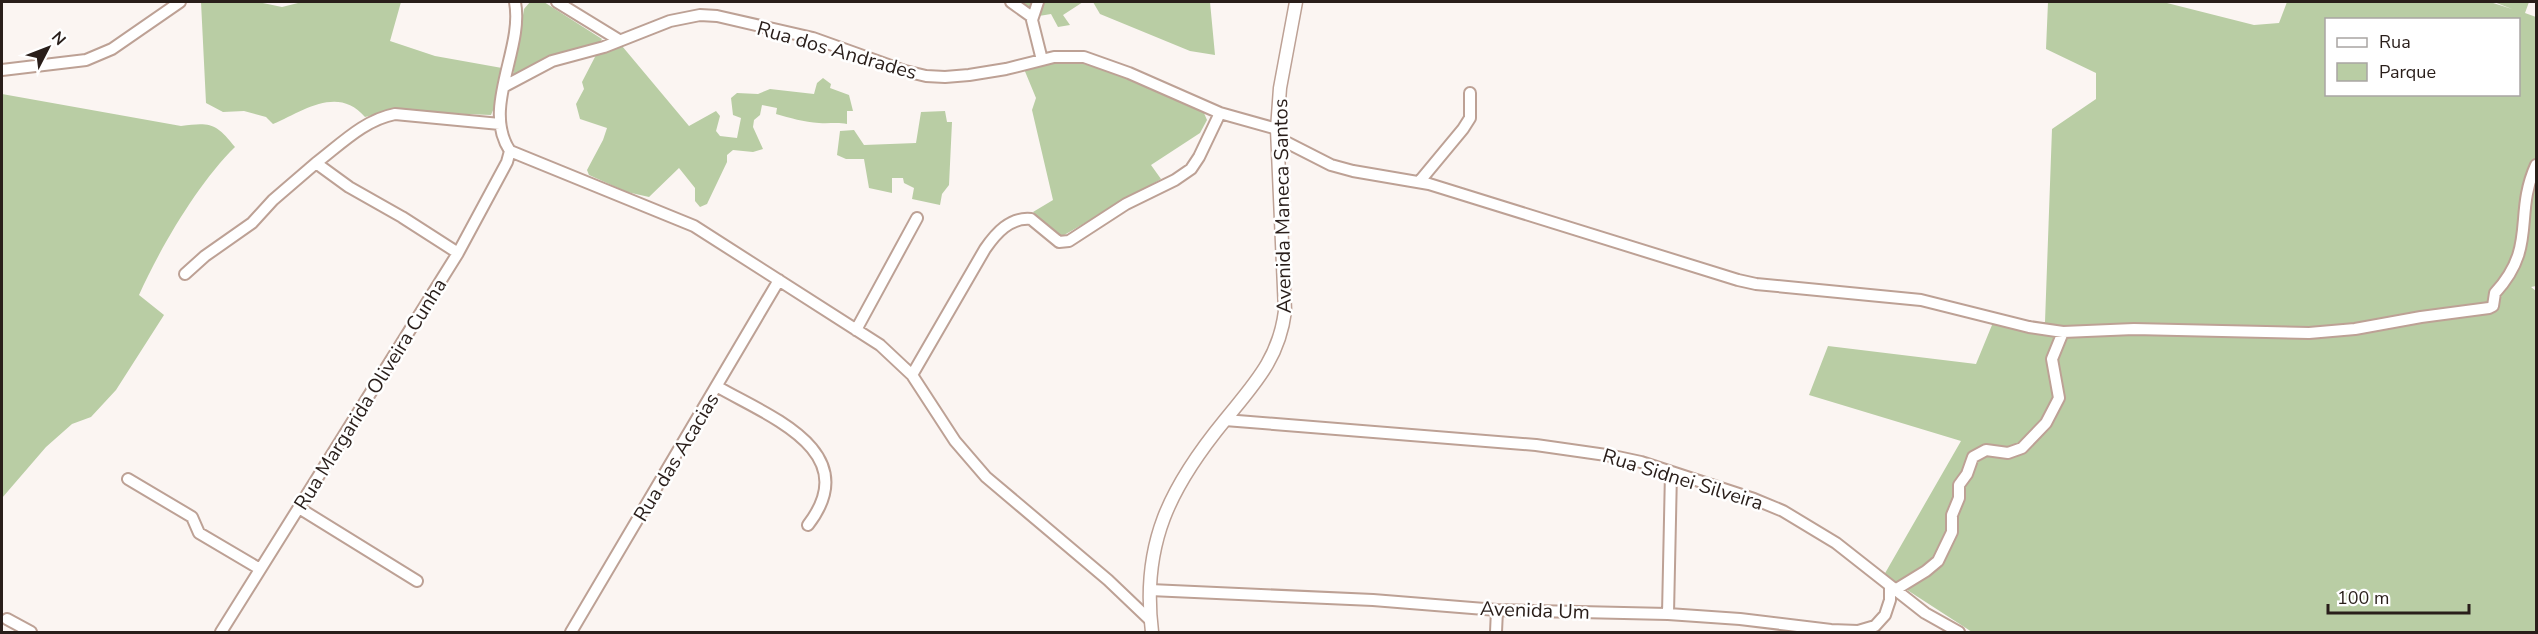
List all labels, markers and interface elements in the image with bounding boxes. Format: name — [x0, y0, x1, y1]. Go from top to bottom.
street label: Rua dos Andrades — [754, 15, 920, 86]
north arrow — [18, 18, 78, 78]
legend — [2325, 18, 2520, 96]
text: N — [46, 27, 71, 50]
text: Rua — [2379, 30, 2411, 54]
text: Parque — [2379, 60, 2436, 84]
street label: Avenida Maneca Santos — [1267, 98, 1298, 314]
street label: Rua Margarida Oliveira Cunha — [288, 273, 453, 515]
street label: Rua das Acacias — [627, 388, 726, 527]
street label: Rua Sidnei Silveira — [1599, 442, 1766, 517]
scale bar — [2328, 577, 2469, 615]
text: 100 m — [2337, 586, 2389, 610]
street label: Avenida Um — [1480, 595, 1590, 626]

